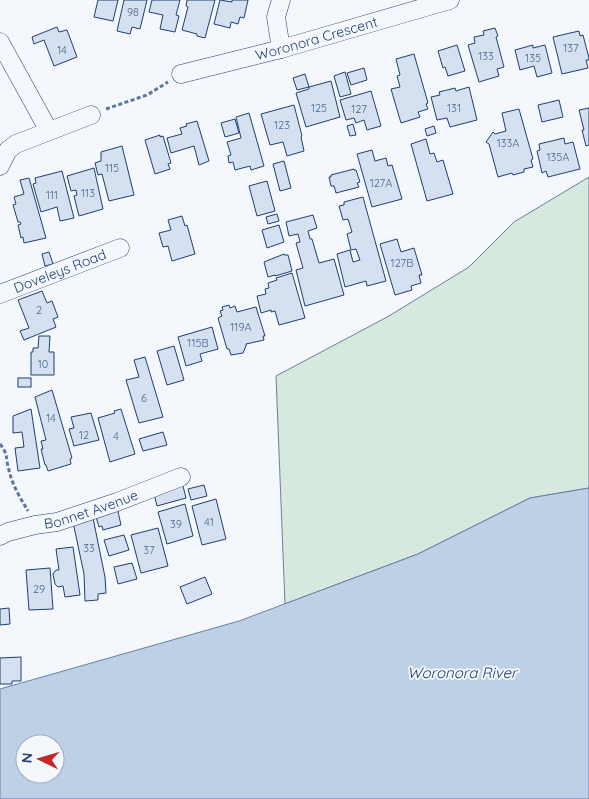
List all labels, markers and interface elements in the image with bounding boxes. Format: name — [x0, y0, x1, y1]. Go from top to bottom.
house number: 98 — [127, 5, 139, 19]
street label: Woronora Crescent — [253, 12, 380, 64]
house number: 137 — [563, 41, 579, 55]
house number: 14 — [57, 43, 67, 57]
house number: 133 — [478, 49, 494, 63]
house number: 135 — [525, 51, 541, 65]
house number: 125 — [311, 101, 327, 115]
house number: 131 — [447, 101, 461, 115]
house number: 127 — [351, 102, 367, 116]
house number: 123 — [274, 118, 290, 132]
house number: 133A — [497, 136, 519, 150]
house number: 135A — [547, 150, 569, 164]
house number: 115 — [105, 161, 119, 175]
house number: 127A — [370, 176, 392, 190]
house number: 113 — [81, 186, 95, 200]
house number: 111 — [46, 188, 58, 202]
street label: Doveleys Road — [11, 245, 109, 297]
house number: 127B — [391, 256, 413, 270]
house number: 2 — [36, 303, 42, 317]
house number: 119A — [230, 320, 252, 334]
house number: 115B — [187, 336, 209, 350]
house number: 10 — [38, 357, 48, 371]
house number: 6 — [141, 391, 147, 405]
house number: 14 — [46, 411, 56, 425]
house number: 12 — [79, 428, 89, 442]
house number: 4 — [113, 429, 119, 443]
street label: Bonnet Avenue — [43, 486, 141, 533]
house number: 41 — [204, 515, 214, 529]
house number: 39 — [170, 517, 182, 531]
house number: 33 — [83, 541, 95, 555]
house number: 37 — [143, 543, 155, 557]
house number: 29 — [33, 582, 45, 596]
water label: Woronora River — [407, 663, 519, 682]
north arrow — [15, 734, 65, 784]
text: N — [18, 752, 36, 764]

